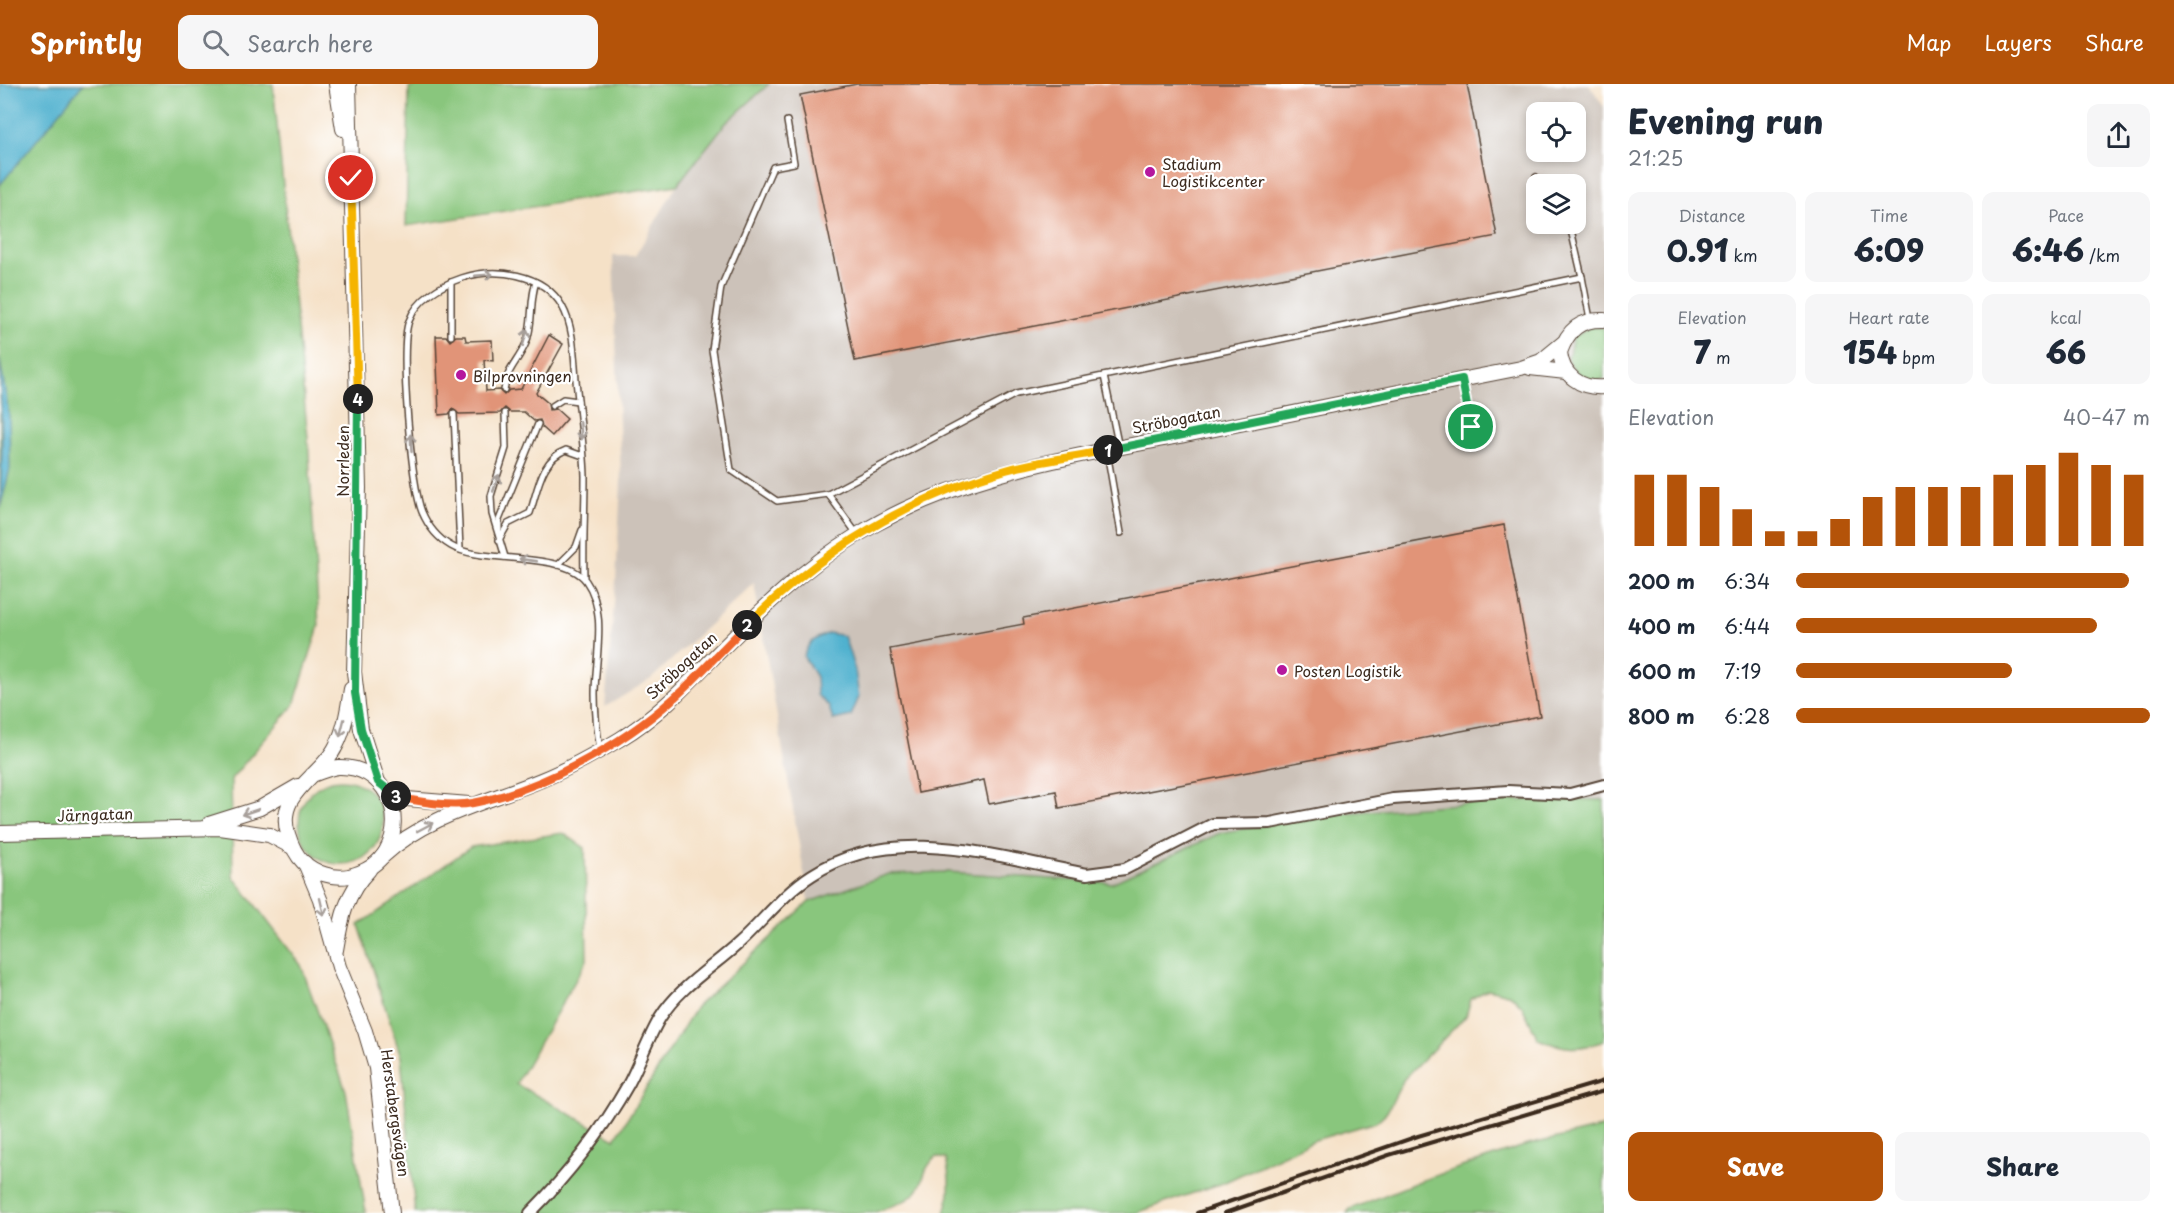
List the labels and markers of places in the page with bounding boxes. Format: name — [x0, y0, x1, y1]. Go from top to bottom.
pin — [325, 152, 376, 203]
place label: Stadium Logistikcenter — [1162, 152, 1265, 192]
marker: Stadium Logistikcenter — [1143, 165, 1157, 179]
place label: Bilprovningen — [473, 364, 572, 387]
marker: Bilprovningen — [454, 368, 468, 382]
pin: 4 — [343, 384, 373, 414]
pin — [1445, 401, 1496, 452]
pin: 1 — [1093, 435, 1123, 465]
pin: 2 — [732, 610, 762, 640]
place label: Posten Logistik — [1294, 659, 1402, 682]
marker: Posten Logistik — [1275, 663, 1289, 677]
pin: 3 — [381, 781, 411, 811]

